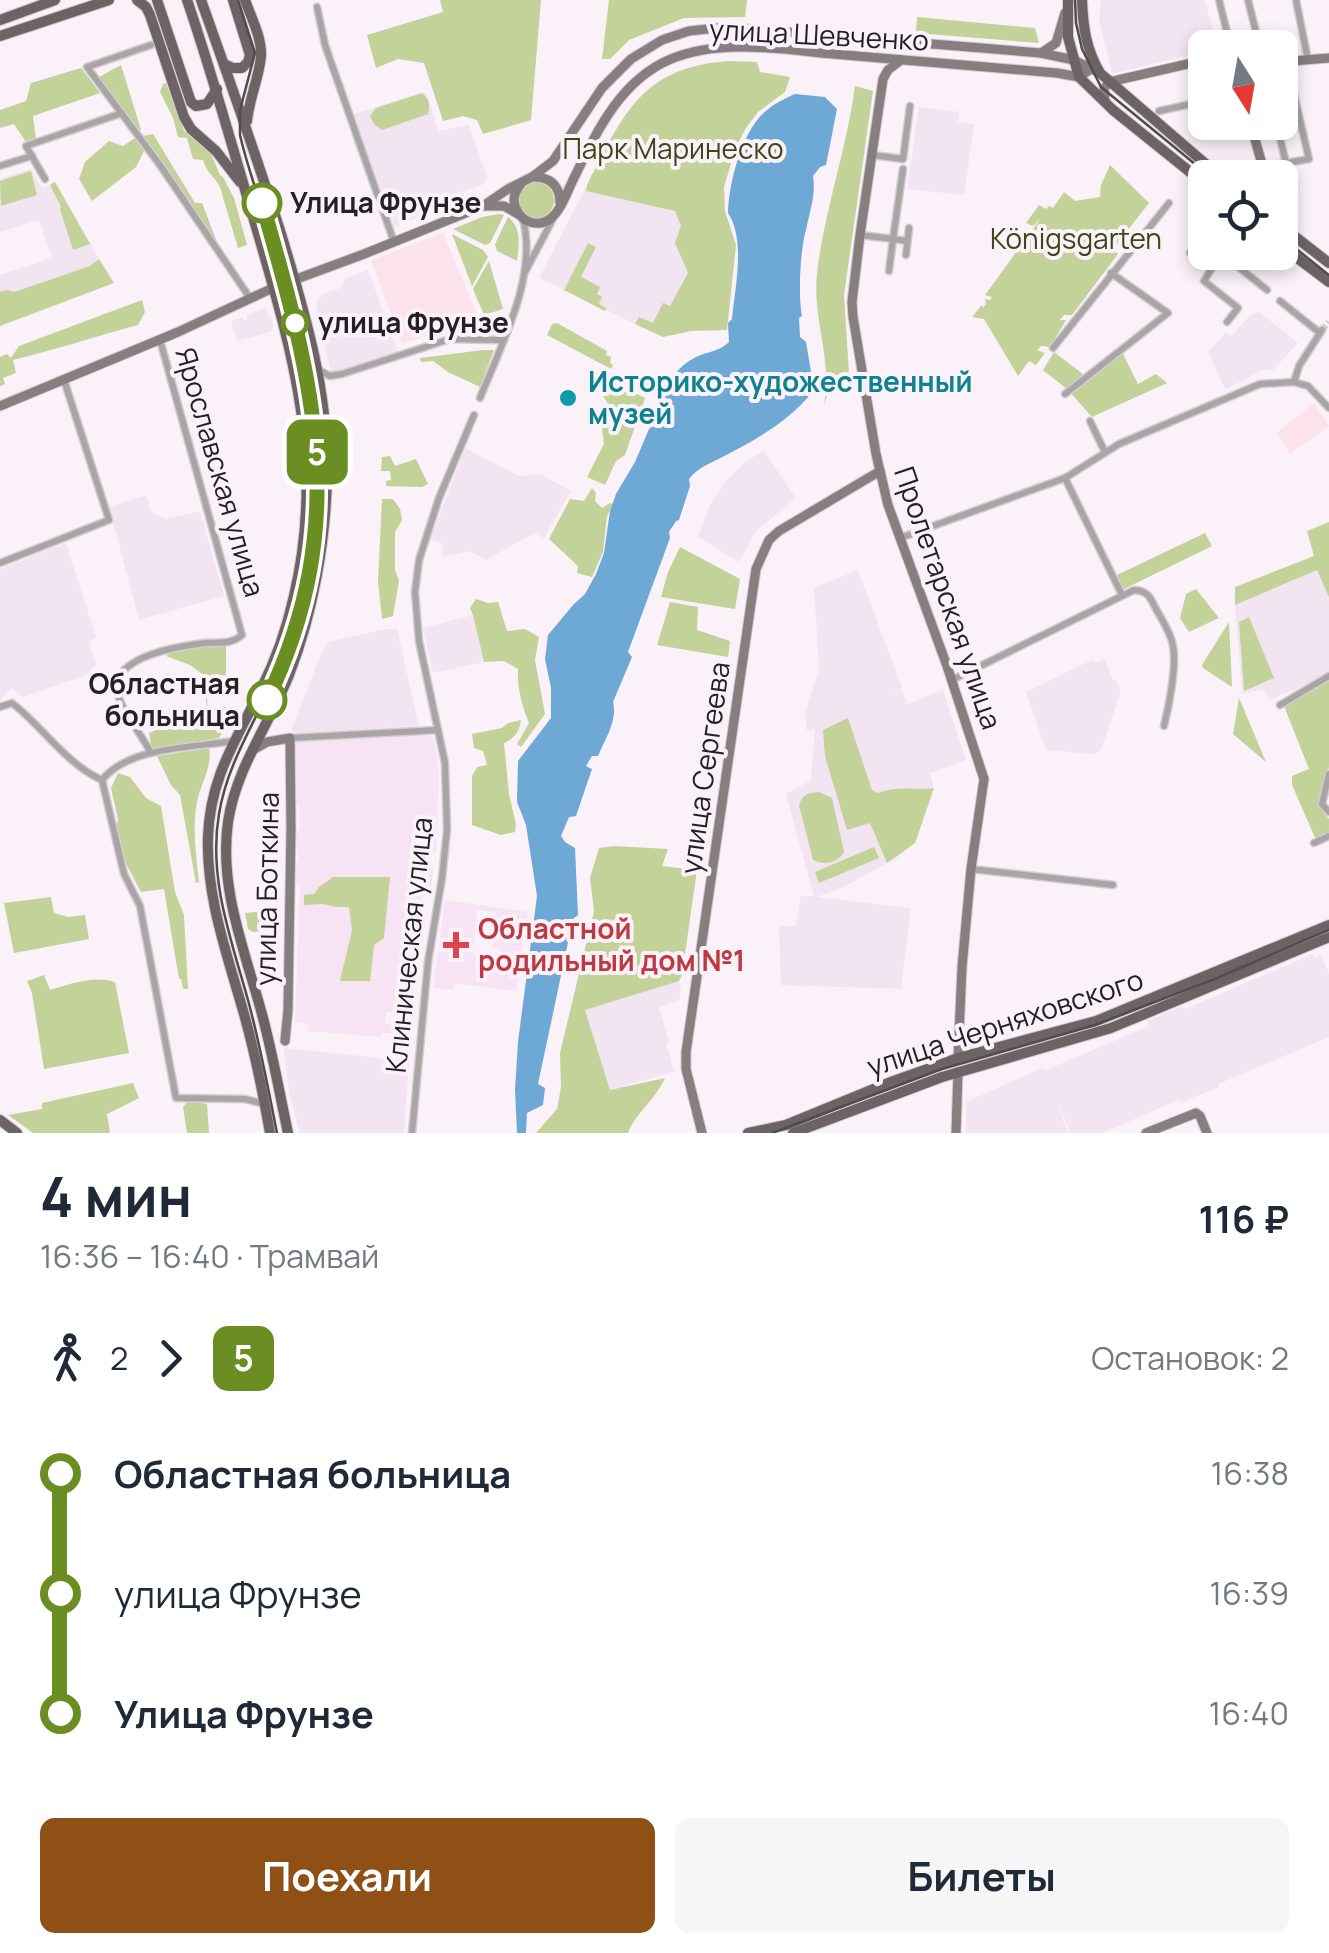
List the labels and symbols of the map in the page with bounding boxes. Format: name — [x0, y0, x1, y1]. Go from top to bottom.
street label: улица Шевченко — [708, 9, 930, 59]
north arrow — [1188, 30, 1298, 140]
park label: Парк Маринеско — [562, 129, 784, 167]
place label: Улица Фрунзе — [290, 183, 481, 221]
marker: Улица Фрунзе — [243, 184, 281, 222]
park label: Königsgarten — [990, 219, 1162, 257]
place label: улица Фрунзе — [318, 303, 509, 341]
marker: улица Фрунзе — [282, 310, 308, 336]
street label: Ярославская улица — [167, 343, 275, 601]
place label: Историко-художественный музей — [588, 362, 972, 432]
marker: Историко-художественный музей — [557, 387, 579, 409]
line badge: 5 — [284, 420, 350, 484]
street label: Пролетарская улица — [886, 461, 1012, 734]
street label: улица Сергеева — [670, 659, 738, 876]
place label: Областная больница — [88, 664, 240, 734]
marker: Областная больница — [248, 681, 286, 719]
street label: улица Боткина — [245, 792, 287, 986]
street label: Клиническая улица — [376, 815, 440, 1075]
place label: Областной родильный дом №1 — [478, 909, 745, 979]
marker: Областной родильный дом №1 — [443, 932, 469, 958]
street label: улица Черняховского — [862, 959, 1148, 1085]

